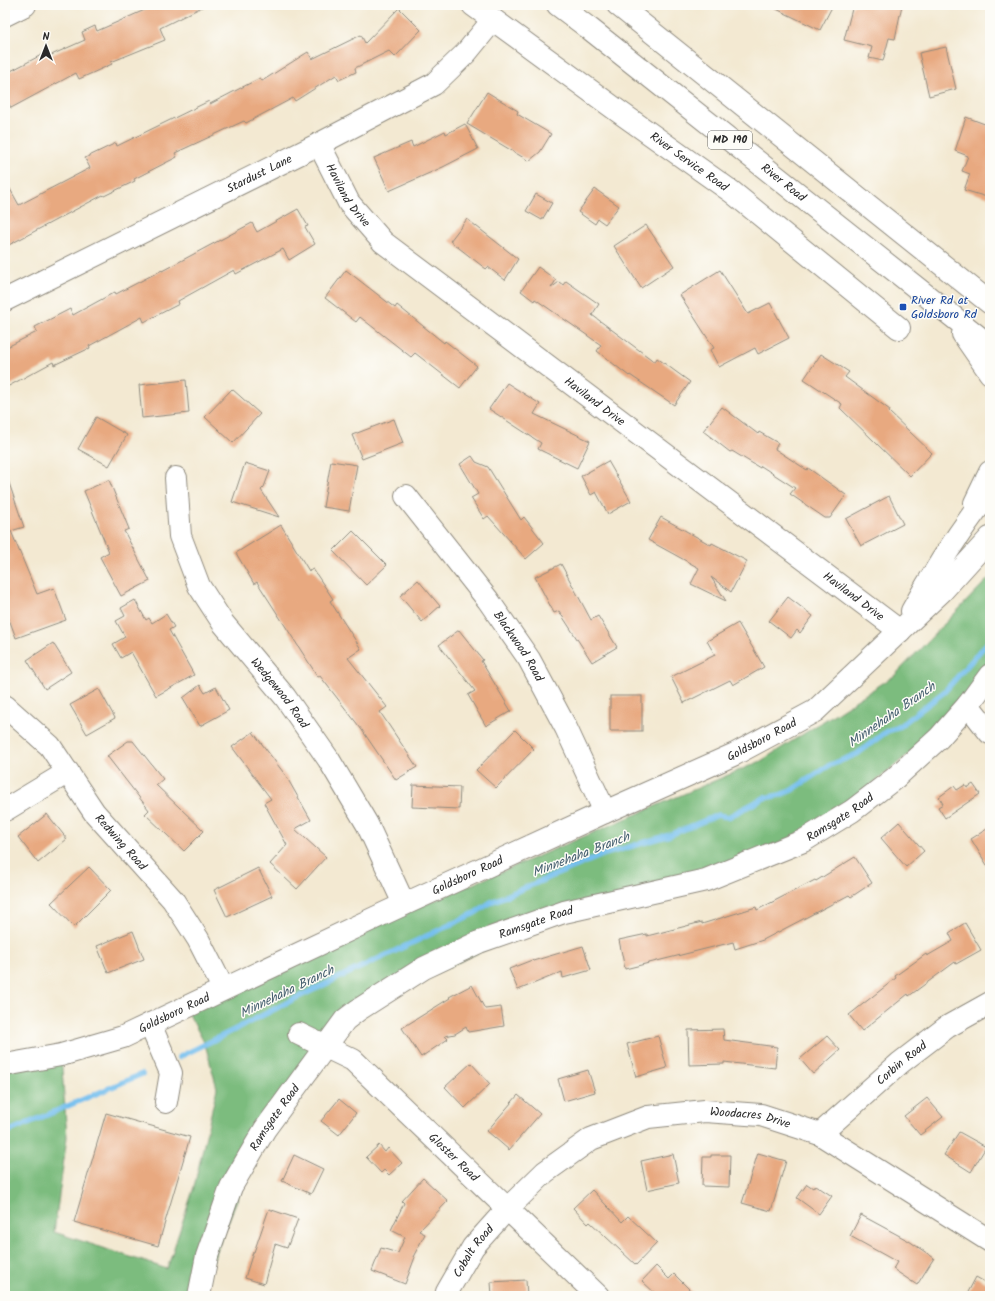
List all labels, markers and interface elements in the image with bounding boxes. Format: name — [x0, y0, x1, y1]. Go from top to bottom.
north arrow — [26, 26, 66, 66]
text: N — [43, 28, 50, 46]
street label: River Service Road — [646, 127, 733, 197]
road number: MD 190 — [708, 131, 752, 149]
street label: Stardust Lane — [223, 149, 296, 198]
street label: River Road — [757, 158, 811, 207]
street label: Haviland Drive — [321, 160, 376, 232]
place label: River Rd at Goldsboro Rd — [911, 291, 978, 324]
marker: River Rd at Goldsboro Rd — [898, 302, 908, 312]
street label: Haviland Drive — [560, 372, 630, 431]
street label: Haviland Drive — [819, 567, 889, 626]
street label: Blackwood Road — [489, 607, 549, 686]
street label: Wedgewood Road — [246, 653, 314, 733]
water label: Minnehaha Branch — [844, 676, 941, 753]
street label: Goldsboro Road — [724, 713, 801, 766]
street label: Ramsgate Road — [802, 787, 879, 846]
street label: Redwing Road — [90, 810, 152, 875]
water label: Minnehaha Branch — [529, 826, 634, 883]
street label: Goldsboro Road — [429, 850, 507, 900]
street label: Ramsgate Road — [496, 901, 576, 944]
water label: Minnehaha Branch — [236, 960, 339, 1024]
street label: Goldsboro Road — [135, 987, 214, 1038]
street label: Corbin Road — [872, 1036, 932, 1090]
street label: Ramsgate Road — [245, 1079, 305, 1154]
street label: Woodacres Drive — [709, 1102, 794, 1134]
street label: Gloster Road — [424, 1128, 484, 1187]
street label: Cobalt Road — [448, 1219, 499, 1281]

